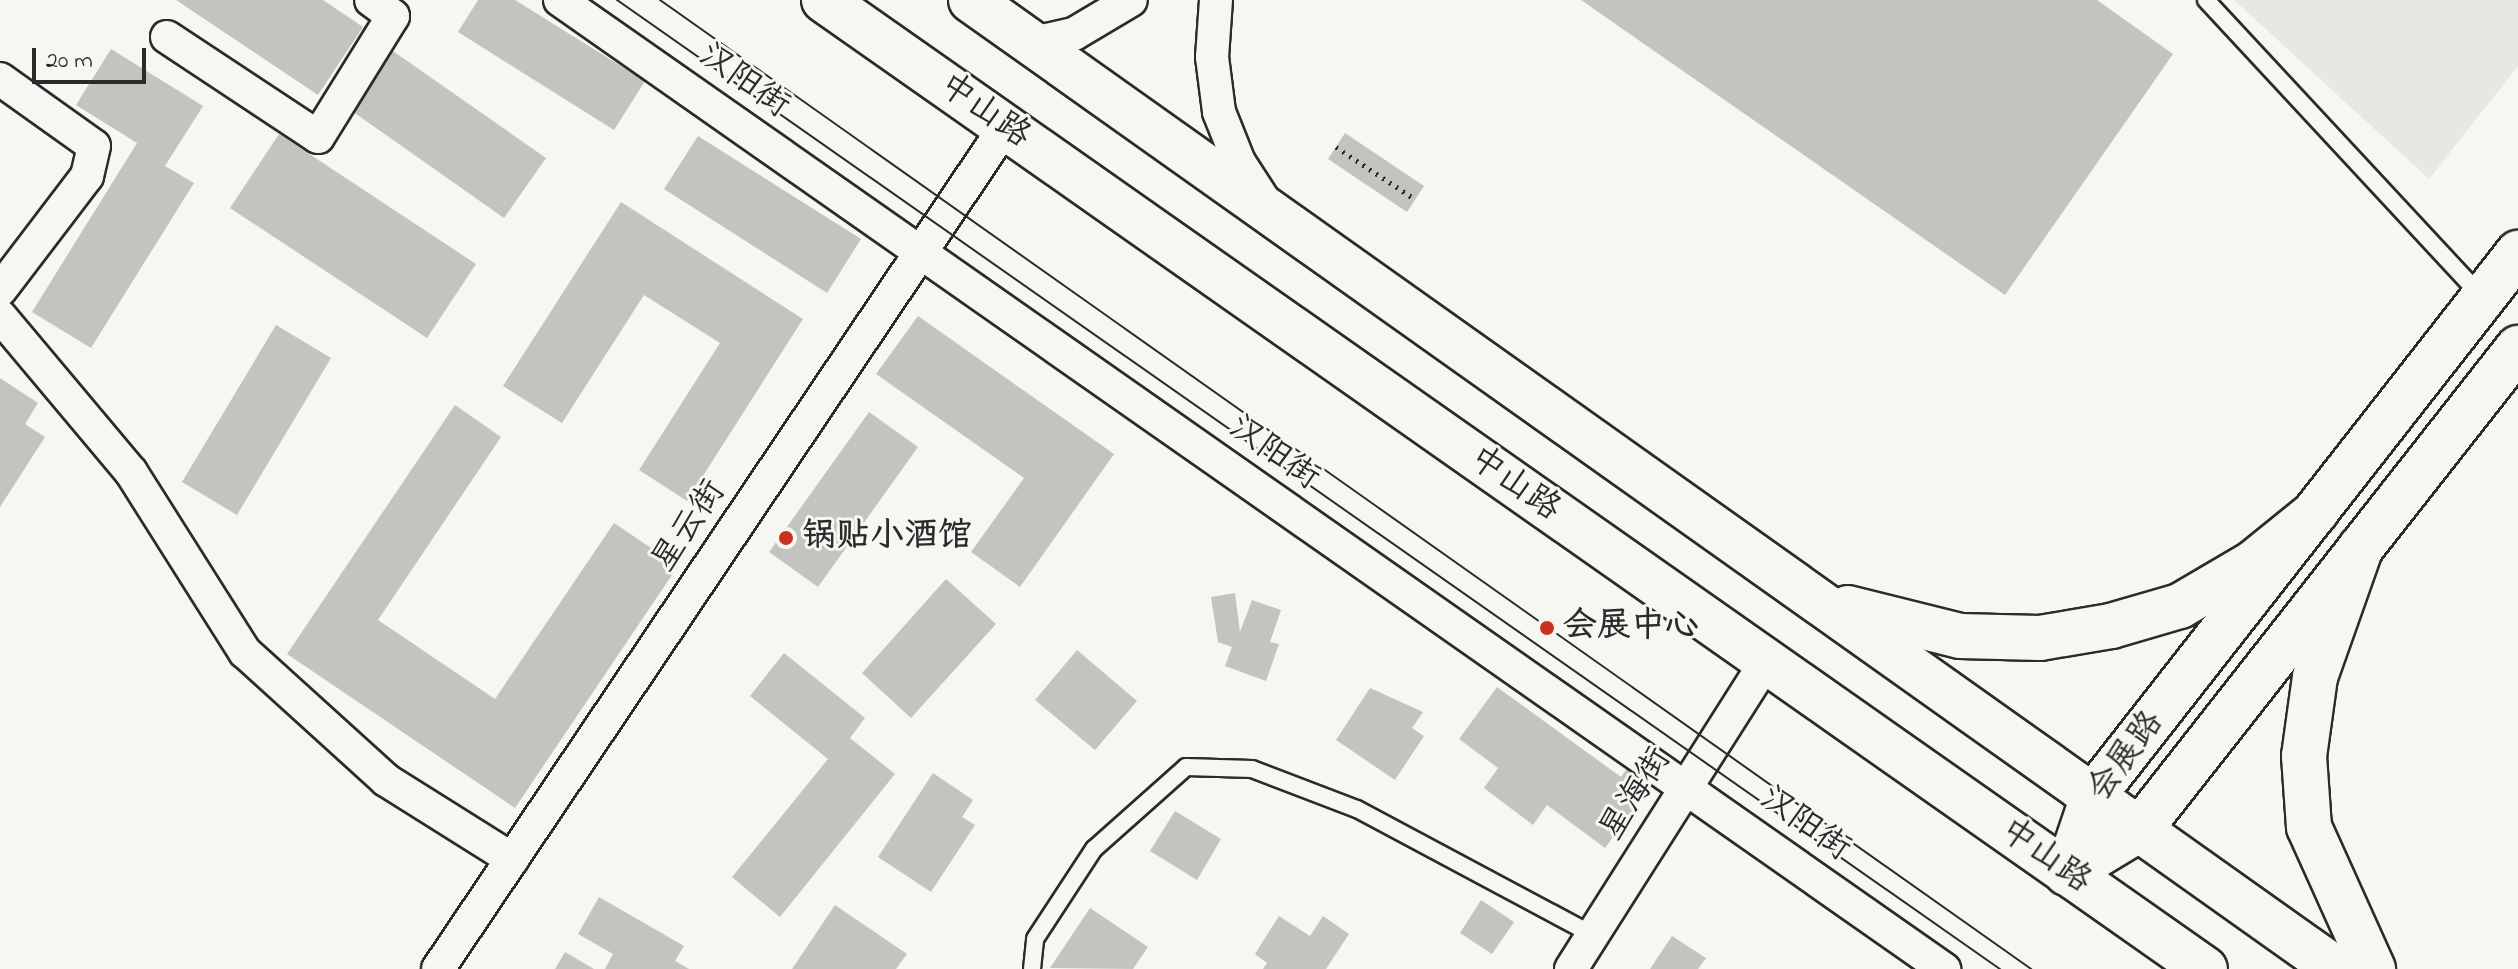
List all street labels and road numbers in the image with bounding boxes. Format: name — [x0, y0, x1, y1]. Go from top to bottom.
street label: 汉阳街 — [690, 36, 796, 128]
street label: 中山路 — [931, 66, 1037, 158]
street label: 汉阳街 — [1220, 408, 1326, 500]
street label: 中山路 — [1461, 439, 1567, 531]
street label: 星云街 — [645, 473, 735, 581]
street label: 会展路 — [2081, 704, 2173, 810]
street label: 星海街 — [1593, 741, 1681, 849]
street label: 汉阳街 — [1751, 779, 1857, 871]
street label: 中山路 — [1992, 811, 2098, 903]

